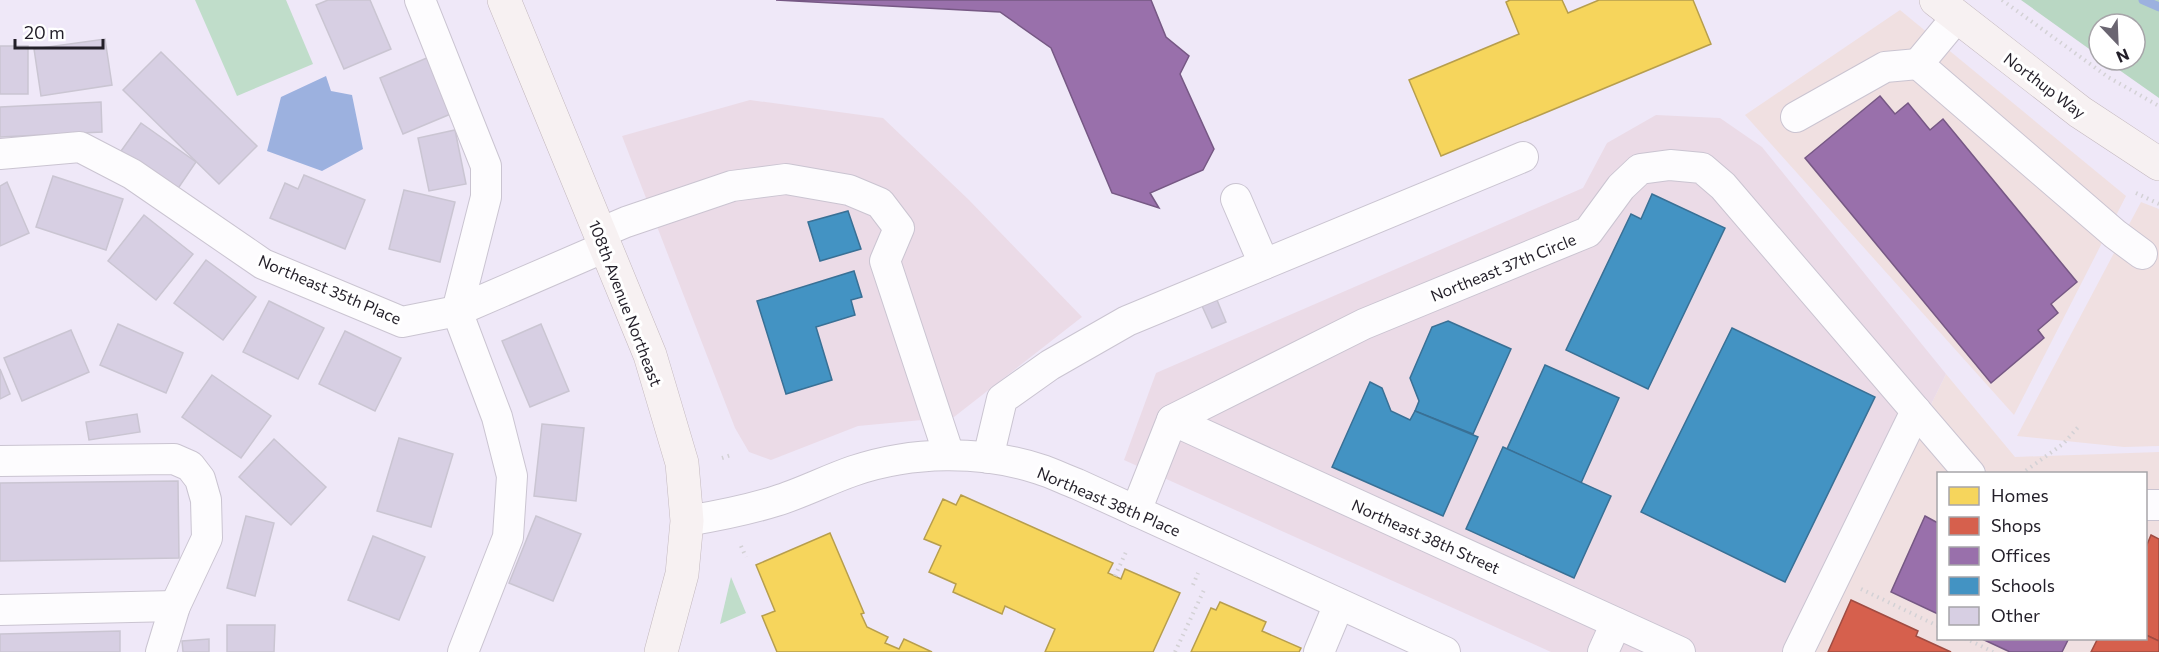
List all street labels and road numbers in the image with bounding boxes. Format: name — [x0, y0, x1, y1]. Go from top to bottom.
street label: Northup Way — [2000, 48, 2090, 122]
street label: 108th Avenue Northeast — [585, 217, 667, 389]
street label: Northeast 37th Circle — [1427, 229, 1579, 305]
street label: Northeast 35th Place — [256, 250, 404, 328]
street label: Northeast 38th Place — [1034, 462, 1184, 540]
street label: Northeast 38th Street — [1349, 495, 1503, 577]

